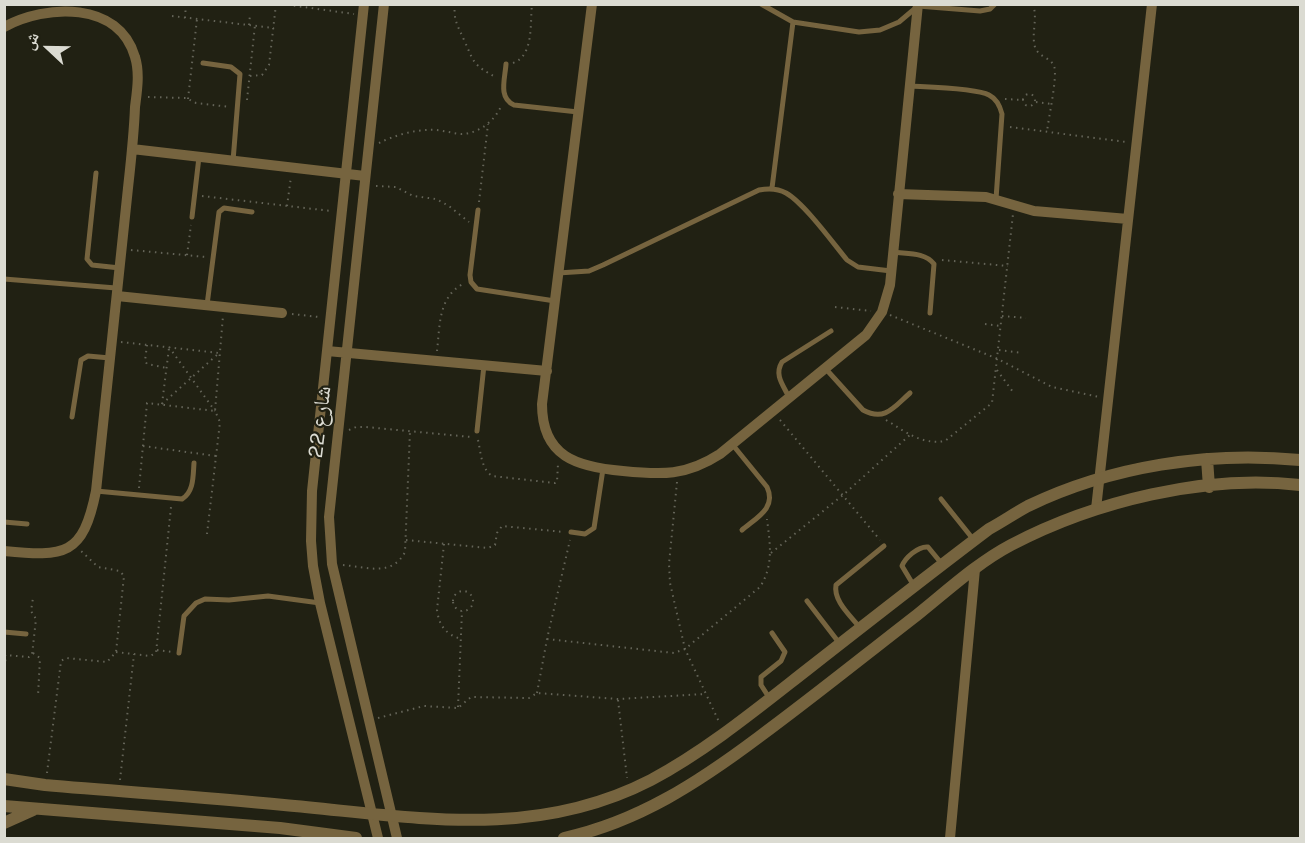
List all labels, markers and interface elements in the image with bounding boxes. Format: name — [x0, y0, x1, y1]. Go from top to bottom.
north arrow — [18, 18, 78, 78]
text: ش — [19, 30, 43, 53]
street label: شارع 22 — [302, 384, 338, 460]

